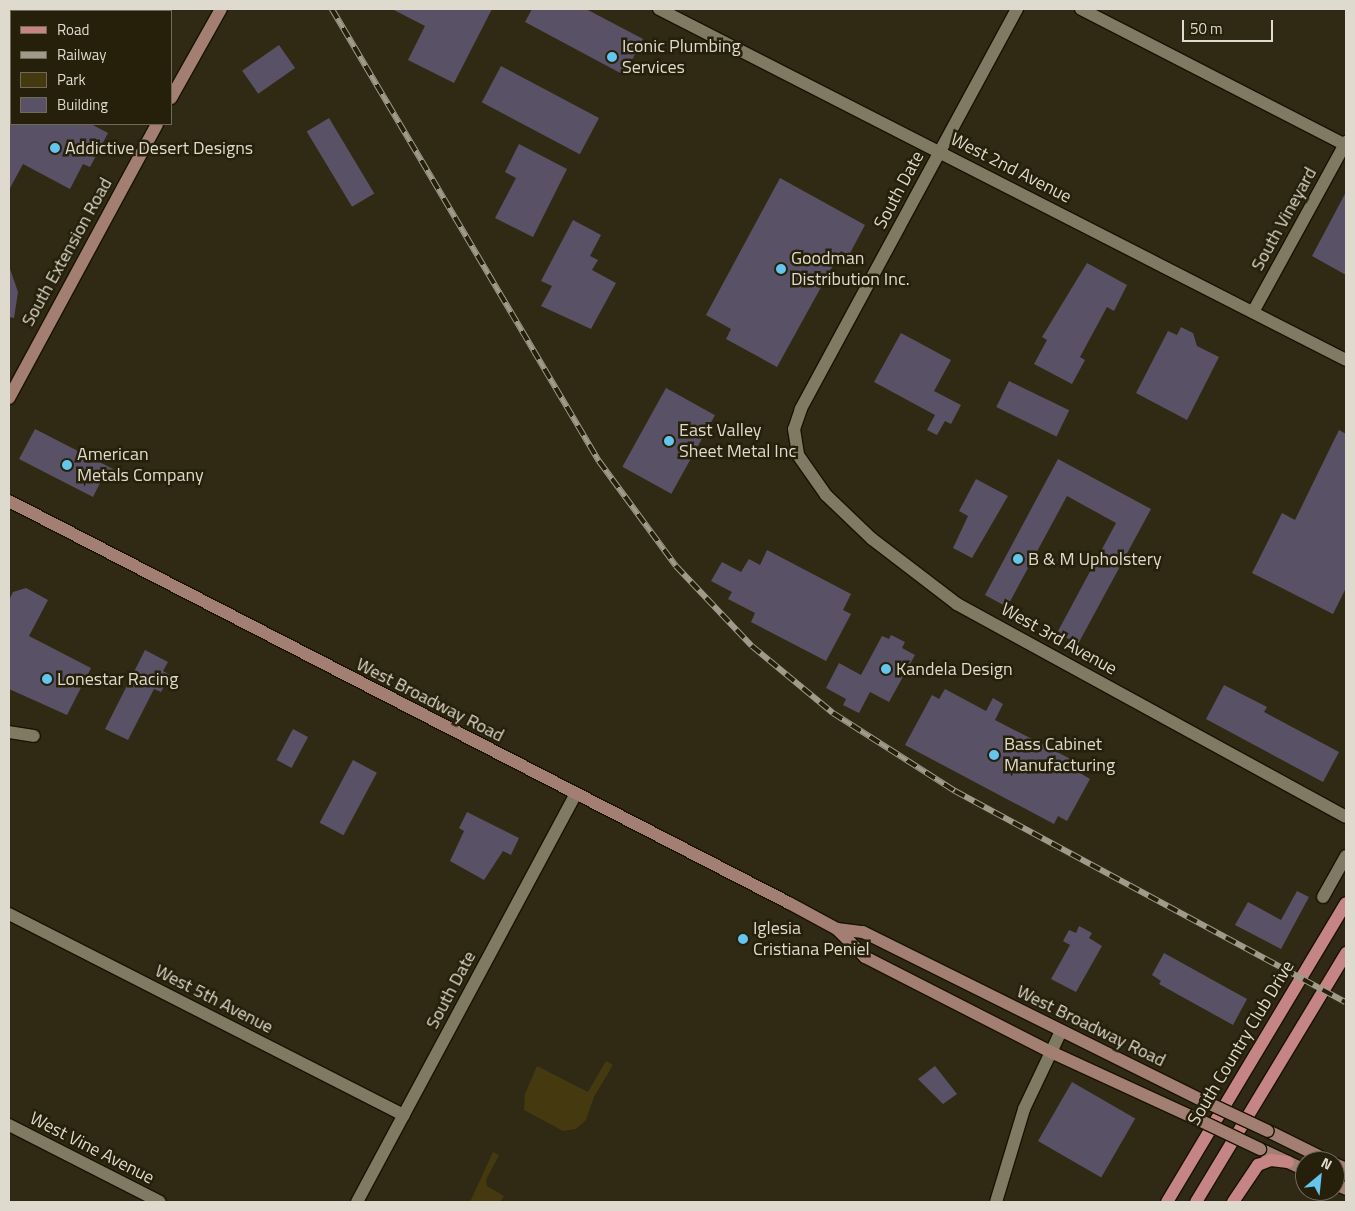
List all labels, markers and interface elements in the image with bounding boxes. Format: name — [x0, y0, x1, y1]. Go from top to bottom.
legend — [10, 10, 172, 125]
scale bar — [1185, 10, 1276, 42]
text: 50 m — [1190, 17, 1223, 40]
text: Road — [57, 18, 89, 41]
place label: Iconic Plumbing Services — [622, 36, 741, 78]
text: Railway — [57, 43, 107, 66]
marker: Iconic Plumbing Services — [606, 51, 618, 63]
text: Park — [57, 68, 86, 91]
text: Building — [57, 93, 108, 116]
street label: West 2nd Avenue — [947, 128, 1075, 208]
place label: Addictive Desert Designs — [65, 137, 253, 159]
marker: Addictive Desert Designs — [49, 142, 61, 154]
street label: South Date — [870, 147, 928, 233]
street label: South Vineyard — [1247, 164, 1321, 274]
street label: South Extension Road — [17, 174, 117, 330]
place label: Goodman Distribution Inc. — [791, 248, 910, 290]
marker: Goodman Distribution Inc. — [775, 263, 787, 275]
place label: East Valley Sheet Metal Inc — [679, 420, 796, 462]
marker: East Valley Sheet Metal Inc — [663, 435, 675, 447]
place label: American Metals Company — [77, 444, 204, 486]
marker: American Metals Company — [61, 459, 73, 471]
place label: B & M Upholstery — [1028, 548, 1162, 570]
marker: B & M Upholstery — [1012, 553, 1024, 565]
street label: West 3rd Avenue — [997, 598, 1121, 680]
street label: West Broadway Road — [353, 653, 507, 747]
place label: Kandela Design — [896, 658, 1013, 680]
marker: Kandela Design — [880, 663, 892, 675]
place label: Lonestar Racing — [57, 668, 178, 690]
marker: Lonestar Racing — [41, 673, 53, 685]
place label: Bass Cabinet Manufacturing — [1004, 734, 1115, 776]
marker: Bass Cabinet Manufacturing — [988, 749, 1000, 761]
place label: Iglesia Cristiana Peniel — [753, 918, 870, 961]
marker: Iglesia Cristiana Peniel — [737, 933, 749, 945]
street label: South Date — [422, 947, 480, 1033]
street label: South Country Club Drive — [1183, 957, 1299, 1129]
street label: West 5th Avenue — [151, 960, 277, 1038]
street label: West Broadway Road — [1013, 981, 1169, 1071]
street label: West Vine Avenue — [26, 1107, 158, 1189]
north arrow — [1295, 1151, 1345, 1201]
text: N — [1318, 1152, 1336, 1175]

